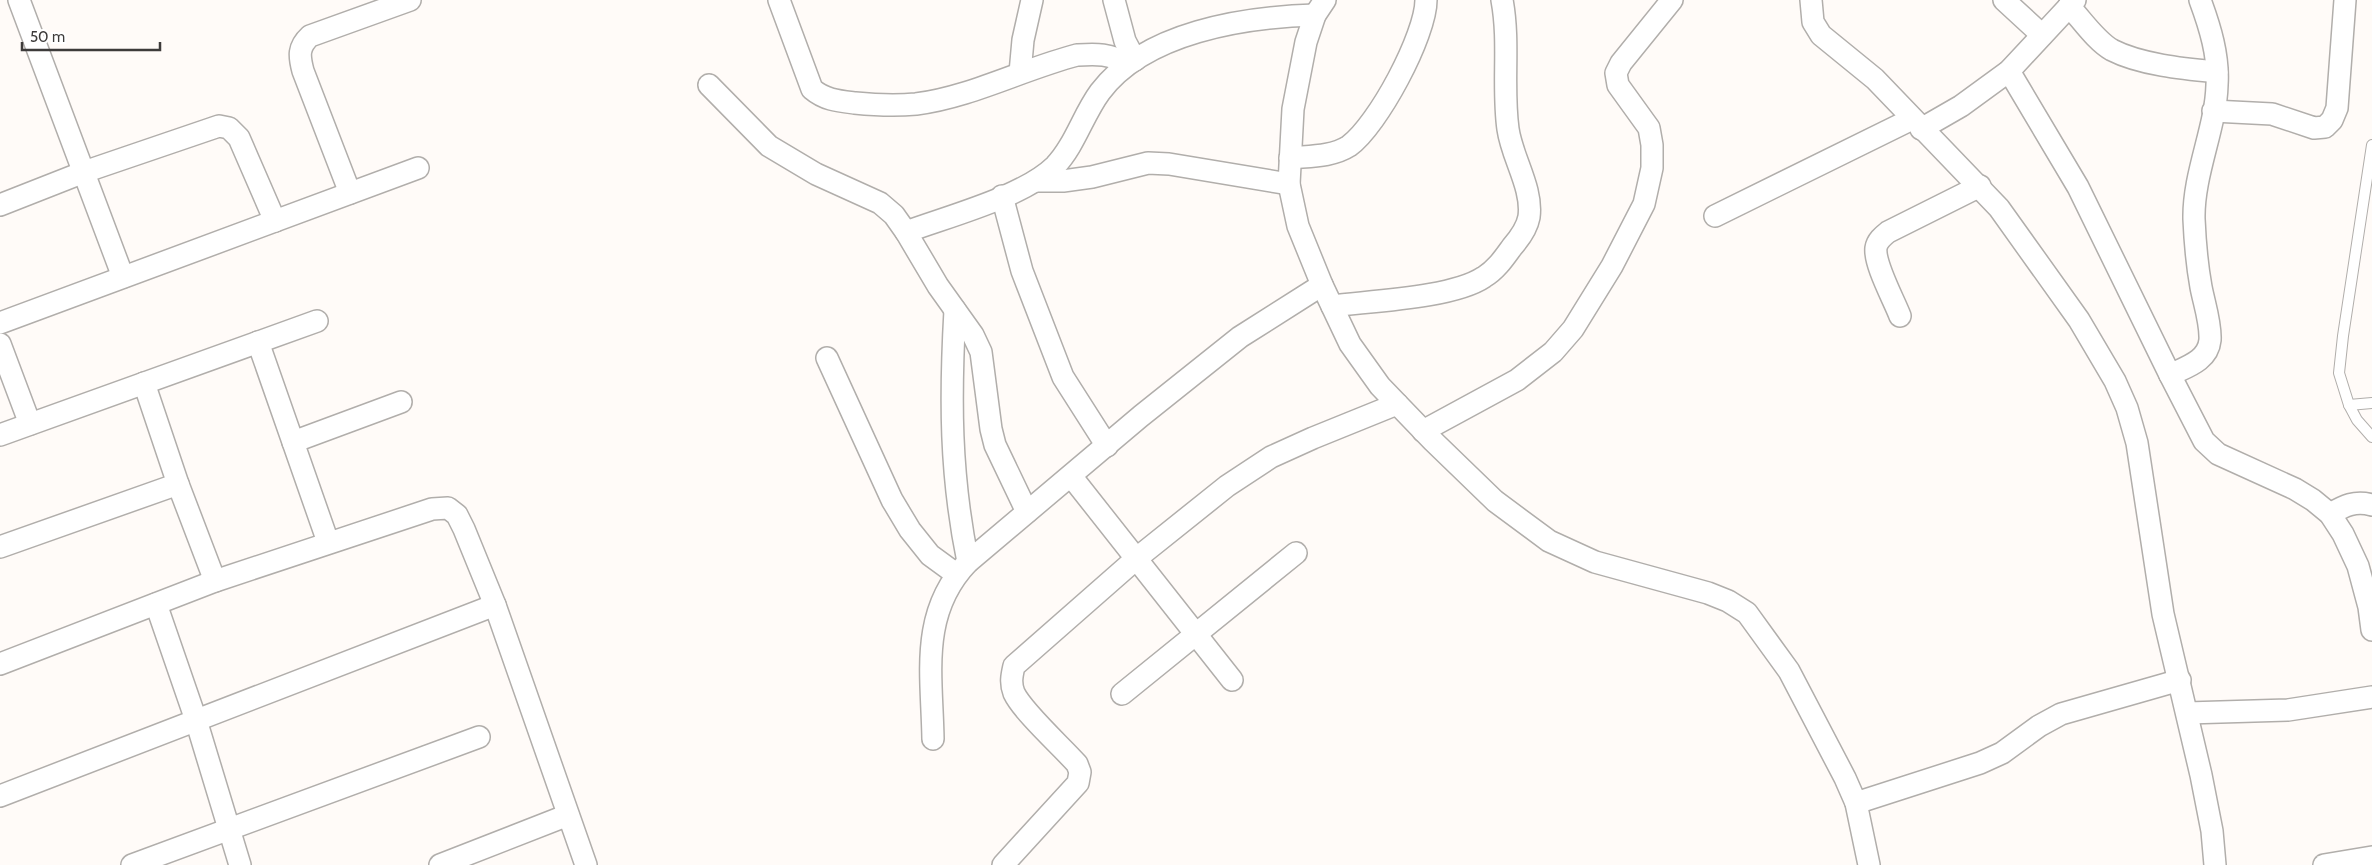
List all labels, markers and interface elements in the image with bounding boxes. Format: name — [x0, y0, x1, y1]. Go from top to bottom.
scale bar — [22, 20, 160, 52]
text: 50 m — [30, 28, 65, 46]

